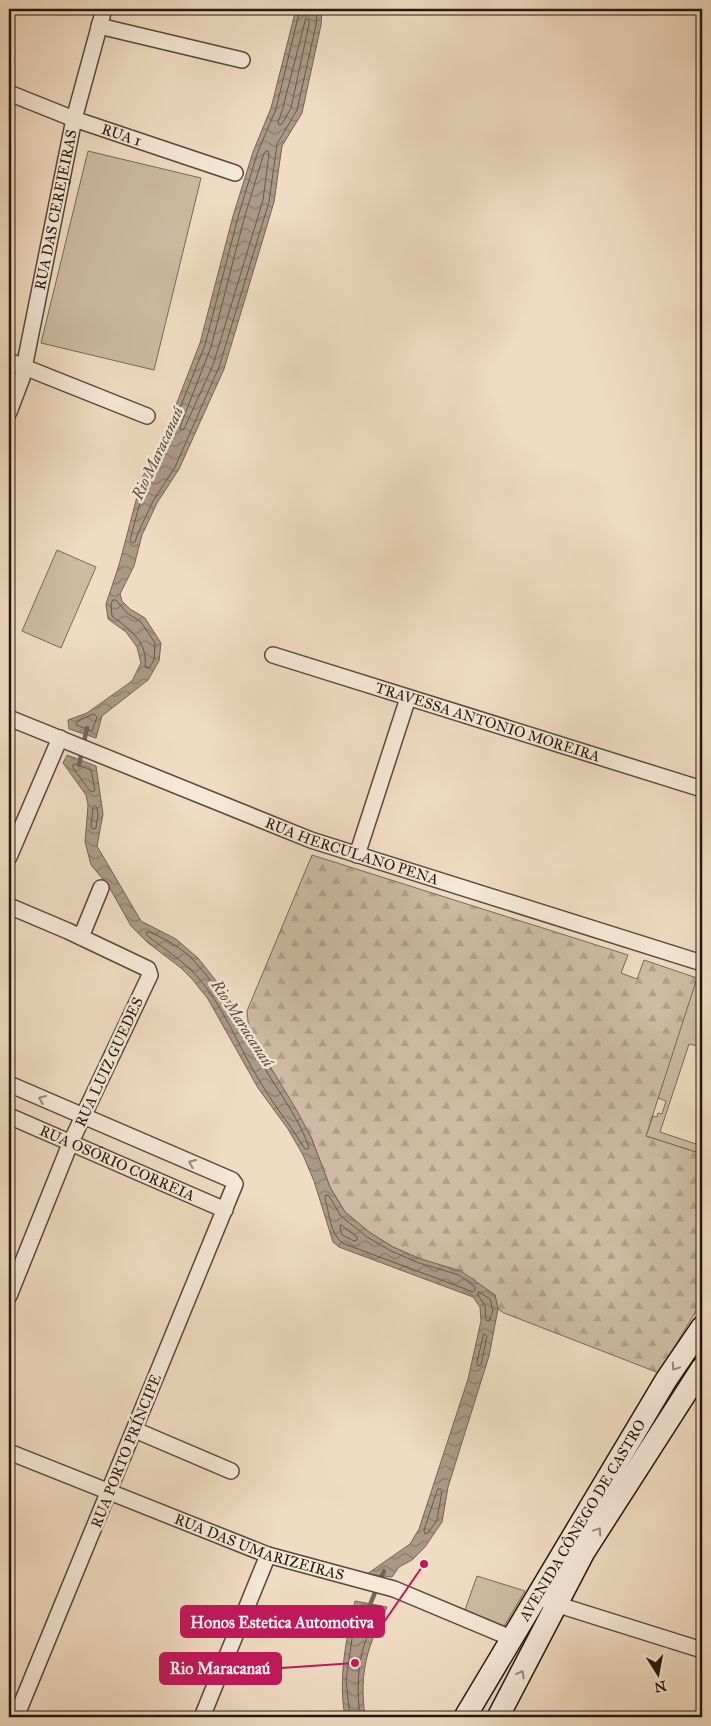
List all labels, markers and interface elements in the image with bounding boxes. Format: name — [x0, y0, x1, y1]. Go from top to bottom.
street label: RUA 1 — [99, 120, 144, 150]
street label: RUA DAS CEREJEIRAS — [31, 128, 81, 291]
water label: Rio Maracanaú — [127, 403, 187, 503]
street label: TRAVESSA ANTONIO MOREIRA — [373, 679, 602, 766]
street label: RUA HERCULANO PENA — [263, 813, 441, 889]
water label: Rio Maracanaú — [207, 975, 278, 1071]
street label: RUA LUIZ GUEDES — [71, 994, 147, 1130]
one-way arrow — [38, 1094, 47, 1105]
street label: RUA OSÓRIO CORREIA — [37, 1121, 198, 1205]
one-way arrow — [188, 1158, 197, 1169]
one-way arrow — [672, 1361, 681, 1371]
street label: RUA PORTO PRÍNCIPE — [86, 1371, 165, 1530]
street label: AVENIDA CÔNEGO DE CASTRO — [515, 1416, 649, 1625]
street label: RUA DAS UMARIZEIRAS — [172, 1510, 346, 1584]
one-way arrow — [592, 1528, 601, 1537]
callout: Honos Estetica Automotiva — [181, 1606, 384, 1637]
text: Honos Estetica Automotiva — [190, 1613, 375, 1632]
north arrow — [634, 1648, 684, 1698]
callout: Rio Maracanaú — [160, 1653, 281, 1684]
text: Rio Maracanaú — [170, 1659, 271, 1678]
one-way arrow — [515, 1671, 525, 1680]
text: N — [653, 1677, 668, 1696]

